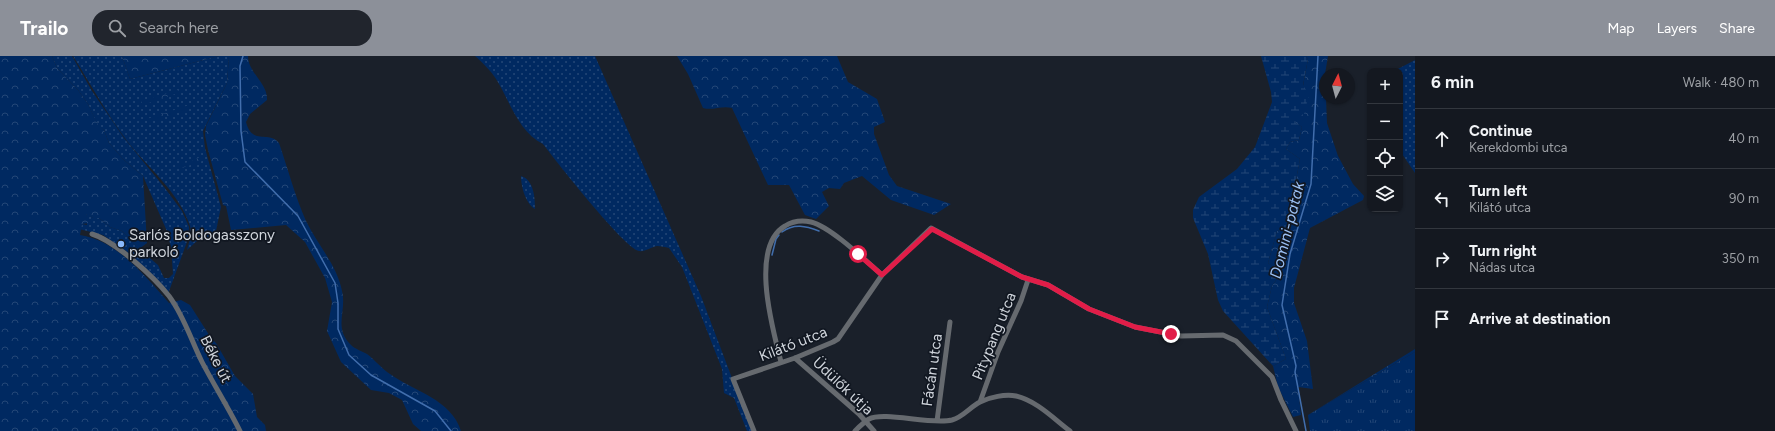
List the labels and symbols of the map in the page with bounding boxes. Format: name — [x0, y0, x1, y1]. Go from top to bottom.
north arrow — [1319, 68, 1355, 104]
water label: Domini-patak — [1266, 178, 1309, 280]
place label: Sarlós Boldogasszony parkoló — [129, 226, 275, 261]
marker: Sarlós Boldogasszony parkoló — [116, 239, 126, 249]
route start — [849, 245, 867, 263]
street label: Pitypang utca — [968, 290, 1020, 382]
street label: Kilátó utca — [756, 323, 830, 365]
route end — [1162, 325, 1180, 343]
street label: Béke út — [197, 332, 236, 386]
street label: Fácán utca — [918, 332, 946, 408]
street label: Üdülők útja — [809, 353, 877, 419]

